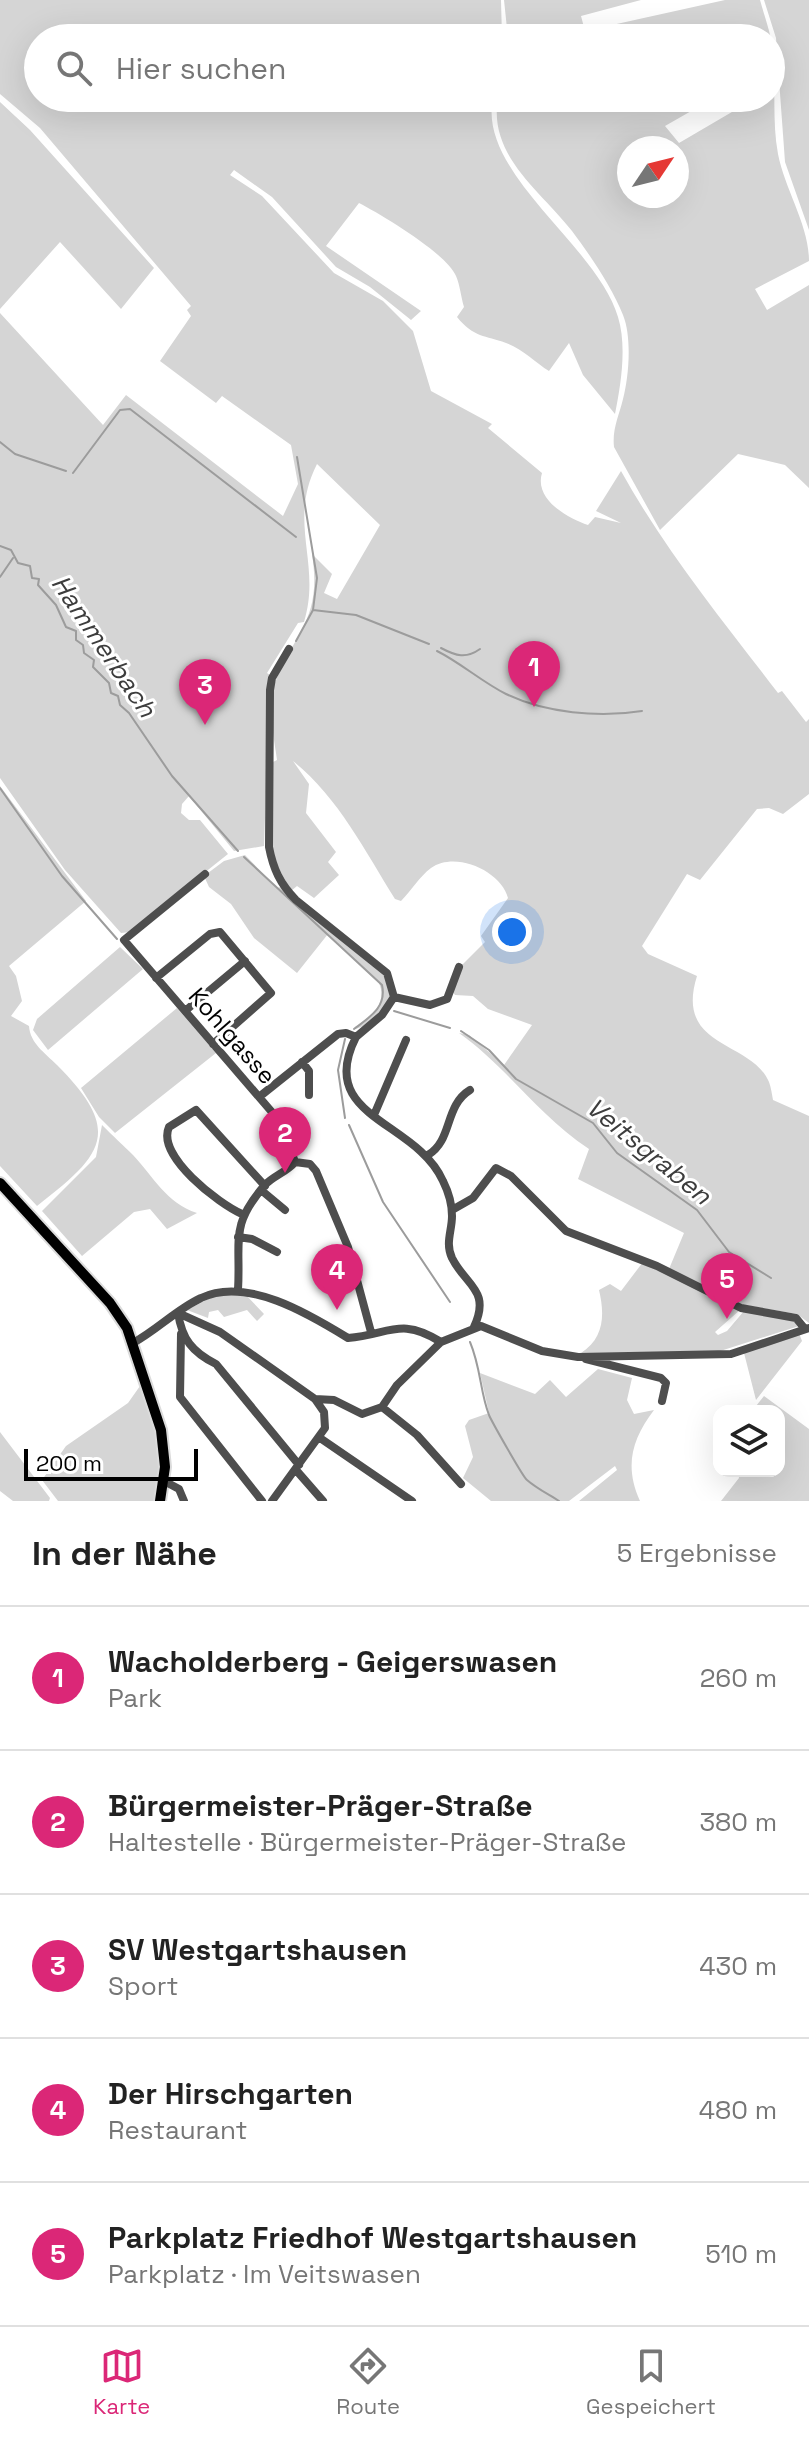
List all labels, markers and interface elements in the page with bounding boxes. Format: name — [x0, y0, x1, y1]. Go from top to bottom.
search box — [24, 24, 785, 112]
icon: search — [52, 46, 96, 90]
text: Hier suchen — [116, 49, 286, 88]
north arrow — [617, 136, 689, 208]
water label: Hammerbach — [44, 568, 165, 725]
pin: 1 — [508, 641, 560, 707]
pin: 3 — [179, 659, 231, 725]
your location — [492, 912, 532, 952]
street label: Kohlgasse — [182, 981, 283, 1090]
water label: Veitsgraben — [579, 1090, 719, 1213]
pin: 2 — [259, 1107, 311, 1173]
pin: 4 — [311, 1244, 363, 1310]
pin: 5 — [701, 1253, 753, 1319]
map controls — [713, 1405, 785, 1477]
button: layers — [713, 1405, 785, 1477]
scale bar — [24, 1445, 198, 1481]
text: 200 m — [36, 1449, 102, 1477]
text: In der Nähe — [32, 1532, 217, 1575]
text: 5 Ergebnisse — [617, 1536, 777, 1570]
text: Wacholderberg - Geigerswasen — [108, 1642, 557, 1681]
text: 1 — [52, 1661, 64, 1695]
text: 260 m — [700, 1661, 777, 1695]
text: Park — [108, 1681, 162, 1715]
text: Bürgermeister-Präger-Straße — [108, 1786, 533, 1825]
text: 2 — [50, 1805, 66, 1839]
text: 380 m — [699, 1805, 777, 1839]
text: Haltestelle · Bürgermeister-Präger-Straße — [108, 1825, 626, 1859]
text: SV Westgartshausen — [108, 1930, 407, 1969]
text: 3 — [50, 1949, 66, 1983]
text: 430 m — [699, 1949, 777, 1983]
text: Sport — [108, 1969, 179, 2003]
text: Der Hirschgarten — [108, 2074, 353, 2113]
text: 4 — [50, 2093, 66, 2127]
text: 480 m — [699, 2093, 777, 2127]
text: Restaurant — [108, 2113, 247, 2147]
text: Parkplatz Friedhof Westgartshausen — [108, 2218, 637, 2257]
text: 5 — [50, 2237, 66, 2271]
text: 510 m — [705, 2237, 777, 2271]
text: Parkplatz · Im Veitswasen — [108, 2257, 421, 2291]
tab: Karte — [93, 2344, 150, 2420]
tab: Route — [336, 2344, 400, 2420]
tab: Gespeichert — [586, 2344, 716, 2420]

